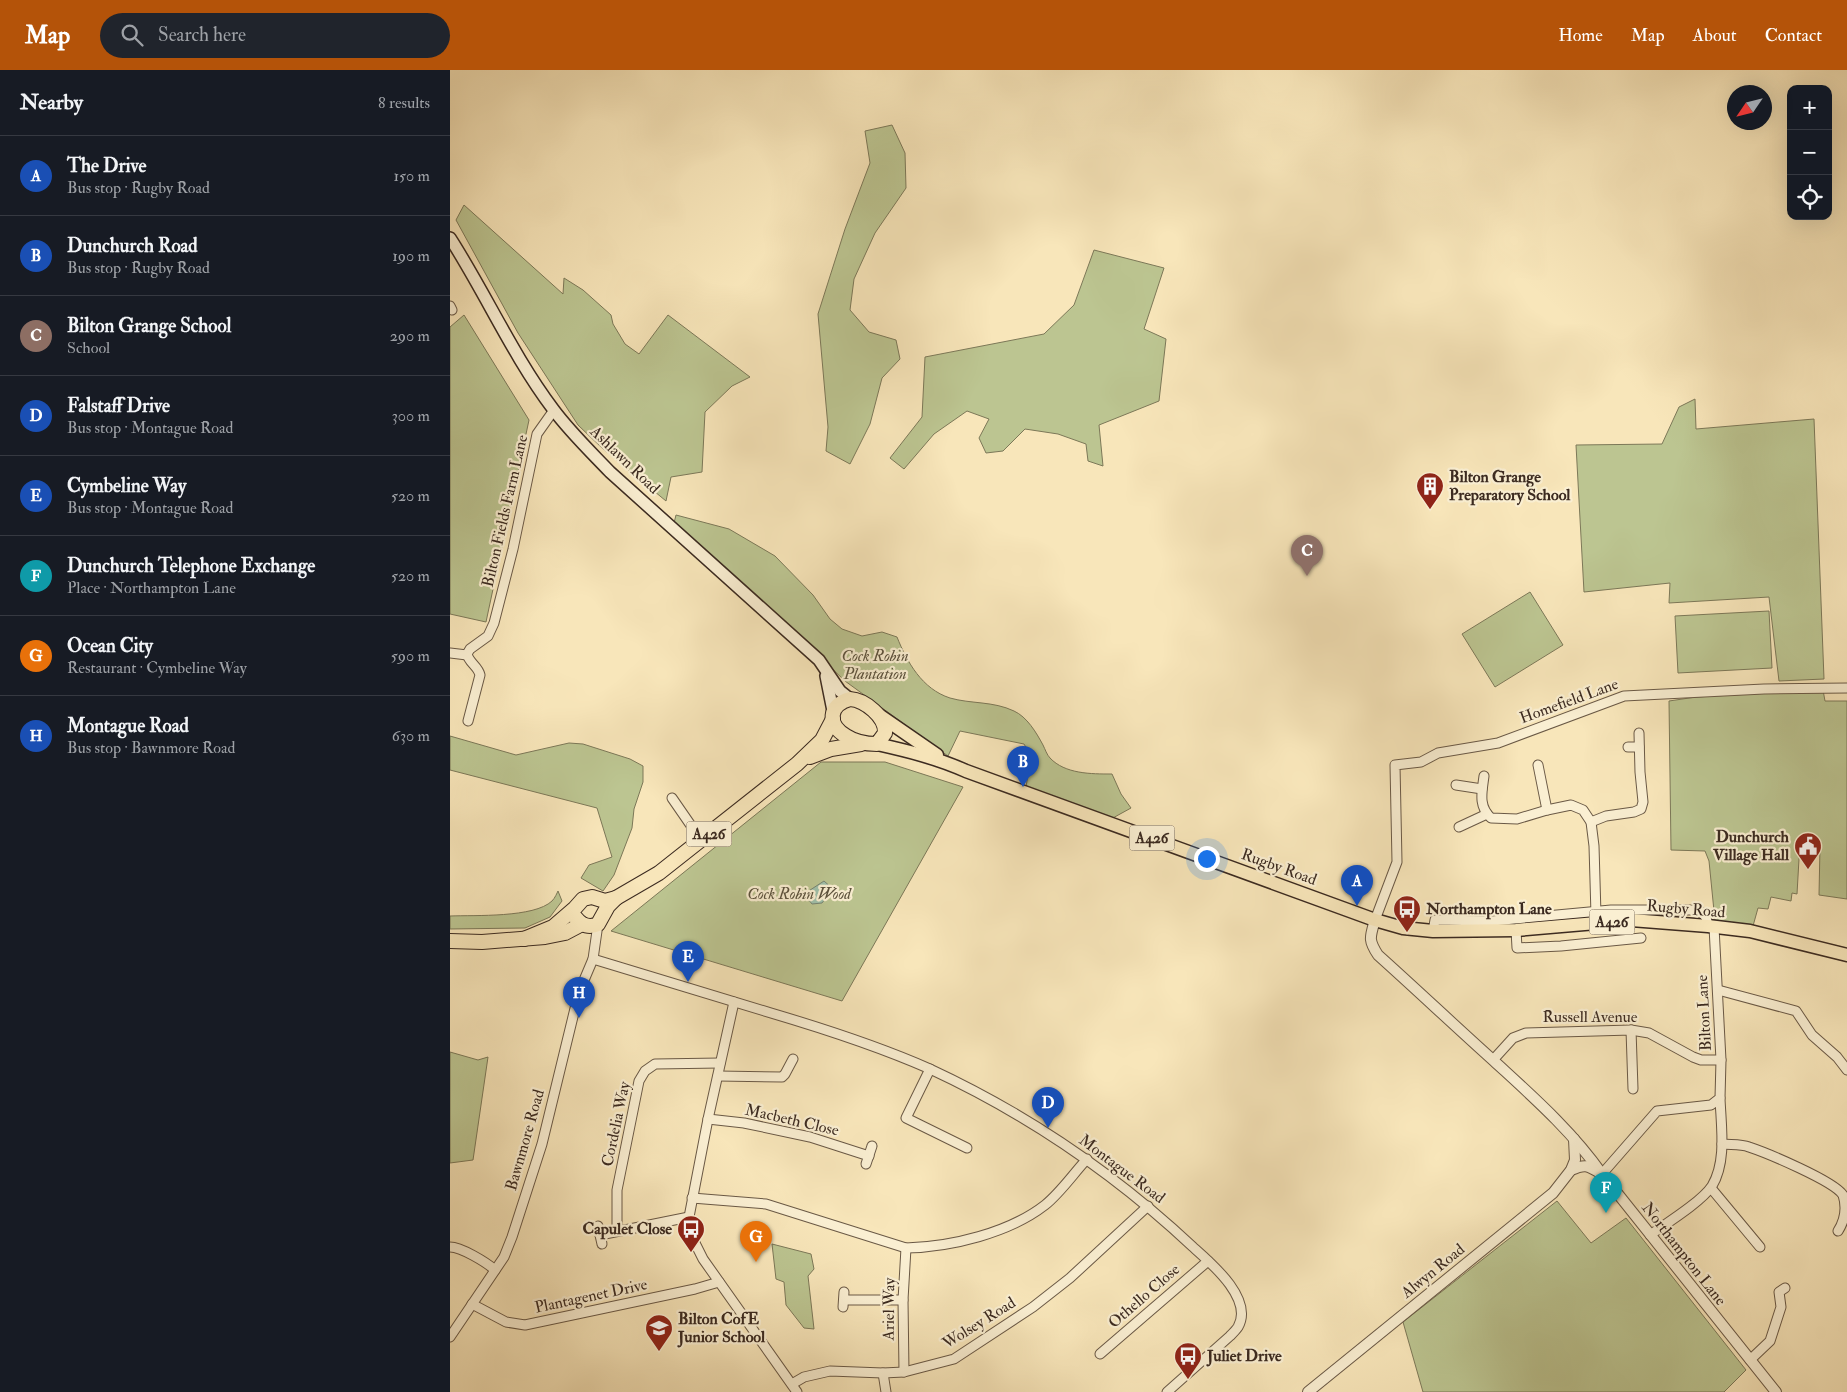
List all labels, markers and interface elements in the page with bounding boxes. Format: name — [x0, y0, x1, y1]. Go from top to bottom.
search box — [100, 13, 450, 58]
text: Map — [25, 20, 70, 51]
icon: search — [118, 21, 146, 49]
text: Search here — [158, 23, 246, 47]
text: Home — [1558, 24, 1603, 47]
text: Map — [1631, 24, 1665, 47]
text: About — [1693, 24, 1737, 47]
text: Contact — [1765, 24, 1822, 47]
north arrow — [1727, 85, 1772, 130]
map controls — [1787, 85, 1832, 220]
button: + — [1787, 85, 1832, 130]
text: Nearby — [20, 89, 83, 116]
text: 8 results — [378, 93, 430, 113]
button: − — [1787, 130, 1832, 175]
text: The Drive — [67, 154, 147, 178]
text: A — [31, 166, 41, 186]
text: 150 m — [393, 166, 430, 186]
button: locate — [1787, 175, 1832, 220]
text: Bus stop · Rugby Road — [67, 178, 210, 198]
text: Dunchurch Road — [67, 234, 198, 258]
text: B — [31, 246, 41, 266]
text: 190 m — [392, 246, 430, 266]
text: Bus stop · Rugby Road — [67, 258, 210, 278]
text: Bilton Grange School — [67, 314, 231, 338]
text: C — [30, 326, 42, 346]
text: 290 m — [390, 326, 430, 346]
text: School — [67, 338, 110, 358]
text: Falstaff Drive — [67, 394, 170, 418]
text: D — [29, 406, 43, 426]
text: 300 m — [392, 406, 430, 426]
text: Bus stop · Montague Road — [67, 418, 233, 438]
street label: Ashlawn Road — [585, 421, 664, 498]
street label: Bilton Fields Farm Lane — [478, 433, 532, 589]
place label: Bilton Grange Preparatory School — [1449, 467, 1571, 506]
building icon: Bilton Grange Preparatory School — [1415, 471, 1445, 510]
text: Cymbeline Way — [67, 474, 186, 498]
text: E — [30, 486, 42, 506]
text: 520 m — [391, 486, 430, 506]
text: Bus stop · Montague Road — [67, 498, 233, 518]
pin: C — [1291, 535, 1323, 576]
text: Dunchurch Telephone Exchange — [67, 554, 315, 578]
text: F — [31, 566, 41, 586]
text: 520 m — [391, 566, 430, 586]
text: Place · Northampton Lane — [67, 578, 236, 598]
text: Ocean City — [67, 634, 153, 658]
text: G — [29, 646, 43, 666]
text: 590 m — [391, 646, 430, 666]
park label: Cock Robin Plantation — [841, 646, 909, 684]
text: Restaurant · Cymbeline Way — [67, 658, 247, 678]
street label: Homefield Lane — [1517, 674, 1621, 728]
text: Montague Road — [67, 714, 189, 738]
text: H — [29, 726, 43, 746]
text: 630 m — [392, 726, 430, 746]
text: Bus stop · Bawnmore Road — [67, 738, 235, 758]
pin: B — [1007, 746, 1039, 787]
road number: A426 — [686, 822, 732, 846]
road number: A426 — [1130, 826, 1174, 850]
place label: Dunchurch Village Hall — [1712, 827, 1790, 866]
public building icon: Dunchurch Village Hall — [1793, 831, 1823, 870]
street label: Rugby Road — [1238, 844, 1320, 890]
your location — [1194, 846, 1220, 872]
pin: A — [1341, 865, 1373, 906]
park label: Cock Robin Wood — [747, 884, 852, 904]
bus stop icon: Northampton Lane — [1392, 894, 1422, 933]
street label: Rugby Road — [1646, 896, 1726, 922]
place label: Northampton Lane — [1425, 899, 1552, 920]
road number: A426 — [1590, 910, 1634, 934]
pin: E — [672, 941, 704, 982]
street label: Bilton Lane — [1692, 974, 1716, 1052]
pin: H — [563, 977, 595, 1018]
street label: Russell Avenue — [1542, 1007, 1638, 1027]
street label: Cordelia Way — [597, 1079, 635, 1168]
street label: Bawnmore Road — [501, 1087, 549, 1193]
pin: D — [1032, 1087, 1064, 1128]
street label: Macbeth Close — [743, 1100, 841, 1141]
street label: Montague Road — [1075, 1130, 1169, 1208]
pin: F — [1590, 1172, 1622, 1213]
street label: Northampton Lane — [1637, 1198, 1731, 1311]
bus stop icon: Capulet Close — [676, 1214, 706, 1253]
place label: Capulet Close — [583, 1219, 672, 1240]
pin: G — [740, 1221, 772, 1262]
street label: Alwyn Road — [1396, 1239, 1469, 1303]
street label: Othello Close — [1104, 1259, 1184, 1332]
street label: Plantagenet Drive — [533, 1274, 649, 1318]
street label: Ariel Way — [878, 1276, 900, 1342]
street label: Wolsey Road — [938, 1293, 1019, 1354]
place label: Bilton CofE Junior School — [677, 1309, 766, 1348]
school or university icon: Bilton CofE Junior School — [644, 1313, 674, 1352]
bus stop icon: Juliet Drive — [1173, 1341, 1203, 1380]
place label: Juliet Drive — [1206, 1346, 1282, 1367]

